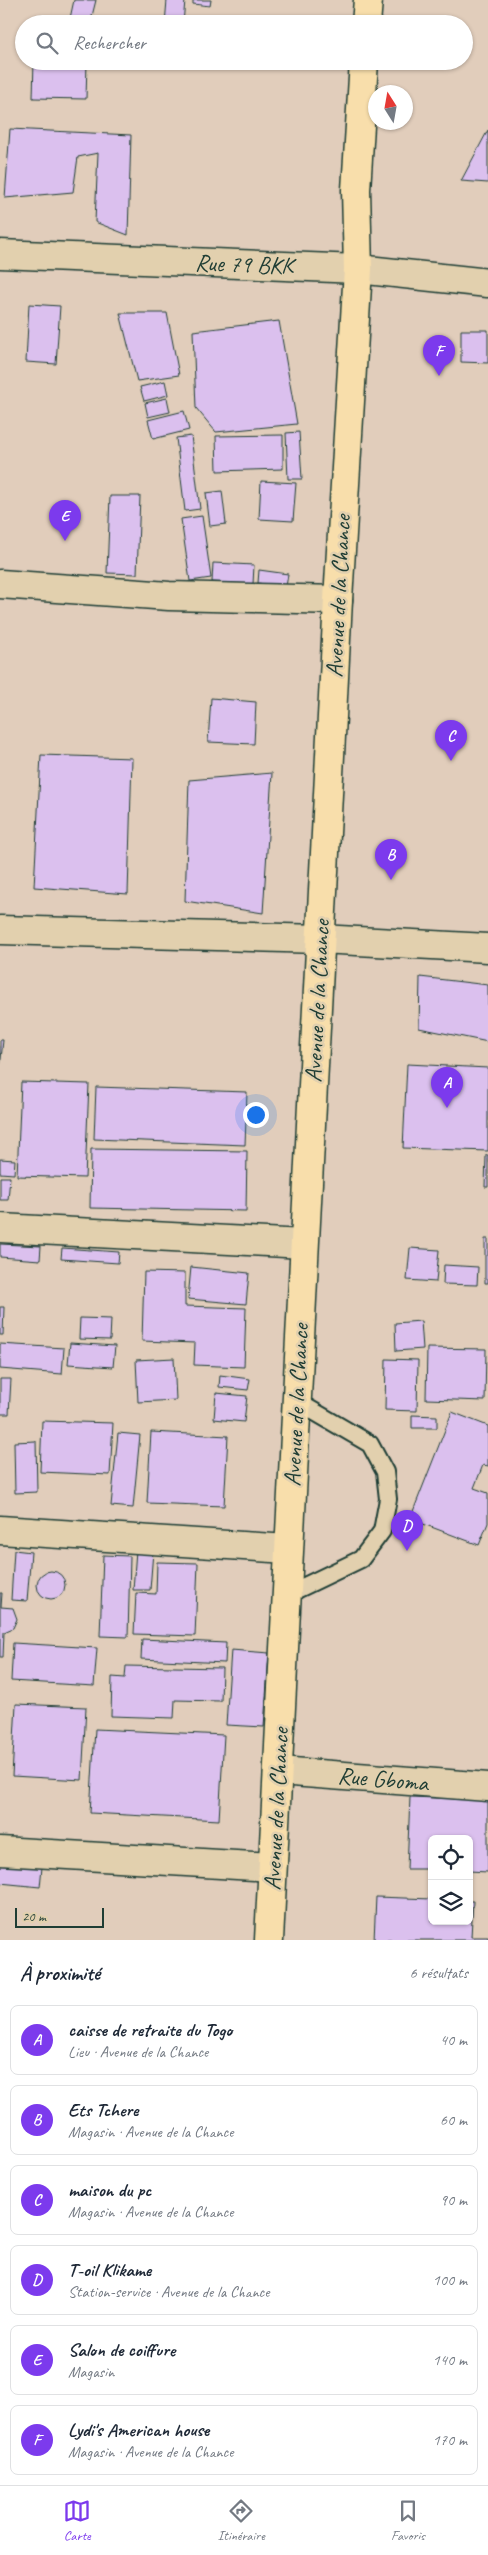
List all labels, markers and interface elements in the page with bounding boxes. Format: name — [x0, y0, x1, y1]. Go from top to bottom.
search box — [15, 15, 473, 70]
icon: search — [33, 29, 61, 57]
text: Rechercher — [73, 31, 146, 55]
north arrow — [368, 85, 413, 130]
street label: Rue 79 BKK — [194, 247, 298, 281]
pin: F — [423, 335, 455, 376]
pin: E — [49, 500, 81, 541]
street label: Avenue de la Chance — [319, 512, 357, 678]
pin: C — [435, 720, 467, 761]
pin: B — [375, 839, 407, 880]
street label: Avenue de la Chance — [298, 917, 336, 1083]
pin: A — [431, 1067, 463, 1108]
your location — [243, 1102, 269, 1128]
street label: Avenue de la Chance — [277, 1321, 315, 1487]
pin: D — [391, 1510, 423, 1551]
street label: Avenue de la Chance — [257, 1725, 295, 1891]
street label: Rue Gboma — [337, 1760, 431, 1798]
map controls — [428, 1835, 473, 1925]
button: locate — [428, 1835, 473, 1880]
button: layers — [428, 1880, 473, 1925]
scale bar — [15, 1905, 104, 1928]
text: 20 m — [22, 1908, 46, 1925]
text: À proximité — [20, 1960, 100, 1986]
text: 6 résultats — [409, 1963, 468, 1983]
text: caisse de retraite du Togo — [68, 2018, 232, 2042]
text: A — [33, 2030, 41, 2050]
text: 40 m — [440, 2030, 467, 2050]
text: Lieu · Avenue de la Chance — [68, 2042, 208, 2062]
text: Ets Tchere — [68, 2098, 138, 2122]
text: B — [33, 2110, 41, 2130]
text: 60 m — [440, 2110, 467, 2130]
text: Magasin · Avenue de la Chance — [68, 2122, 233, 2142]
text: maison du pc — [68, 2178, 151, 2202]
text: C — [33, 2190, 41, 2210]
text: 90 m — [440, 2190, 467, 2210]
text: Magasin · Avenue de la Chance — [68, 2202, 233, 2222]
text: T-oil Klikame — [68, 2258, 151, 2282]
text: D — [32, 2270, 42, 2290]
text: 100 m — [433, 2270, 467, 2290]
text: Station-service · Avenue de la Chance — [68, 2282, 270, 2302]
text: Salon de coiffure — [68, 2338, 175, 2362]
text: E — [33, 2350, 41, 2370]
text: 140 m — [433, 2350, 467, 2370]
text: Magasin — [68, 2362, 114, 2382]
text: Lydi's American house — [68, 2418, 209, 2442]
text: F — [33, 2430, 41, 2450]
text: 170 m — [433, 2430, 467, 2450]
text: Magasin · Avenue de la Chance — [68, 2442, 233, 2462]
tab: Carte — [63, 2497, 91, 2544]
tab: Itinéraire — [217, 2497, 265, 2544]
tab: Favoris — [391, 2497, 425, 2544]

